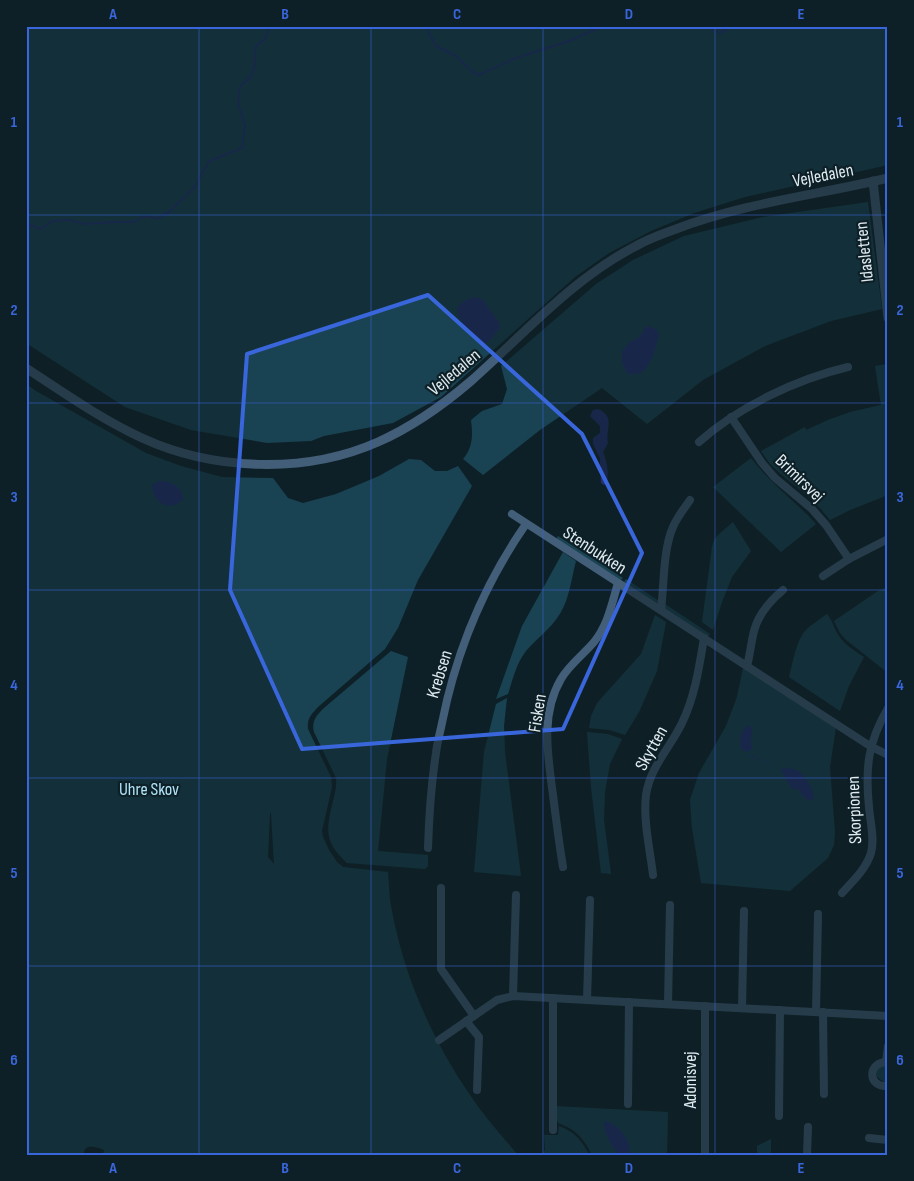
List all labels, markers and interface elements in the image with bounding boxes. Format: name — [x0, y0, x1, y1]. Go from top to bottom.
text: A — [108, 5, 117, 24]
text: B — [281, 5, 289, 24]
text: C — [453, 5, 461, 24]
text: D — [625, 5, 633, 24]
text: E — [798, 5, 805, 24]
text: 1 — [11, 113, 18, 132]
text: 1 — [897, 113, 904, 132]
street label: Vejledalen — [791, 159, 855, 192]
street label: Idasletten — [851, 221, 878, 283]
text: 2 — [10, 301, 18, 320]
text: 2 — [896, 301, 904, 320]
street label: Vejledalen — [424, 345, 485, 400]
street label: Brimirsvej — [771, 450, 829, 507]
text: 3 — [10, 488, 18, 507]
text: 3 — [896, 488, 904, 507]
street label: Stenbukken — [559, 522, 630, 579]
street label: Krebsen — [422, 648, 457, 701]
text: 4 — [10, 676, 18, 695]
text: 4 — [896, 676, 904, 695]
street label: Fisken — [524, 692, 551, 734]
street label: Skytten — [631, 722, 672, 774]
street label: Skorpionen — [843, 776, 866, 844]
park label: Uhre Skov — [119, 779, 179, 800]
text: 5 — [10, 864, 18, 883]
text: 5 — [896, 864, 904, 883]
text: 6 — [10, 1051, 18, 1070]
street label: Adonisvej — [680, 1051, 701, 1110]
text: 6 — [896, 1051, 904, 1070]
text: A — [108, 1159, 117, 1178]
text: B — [281, 1159, 289, 1178]
text: C — [453, 1159, 461, 1178]
text: D — [625, 1159, 633, 1178]
text: E — [798, 1159, 805, 1178]

